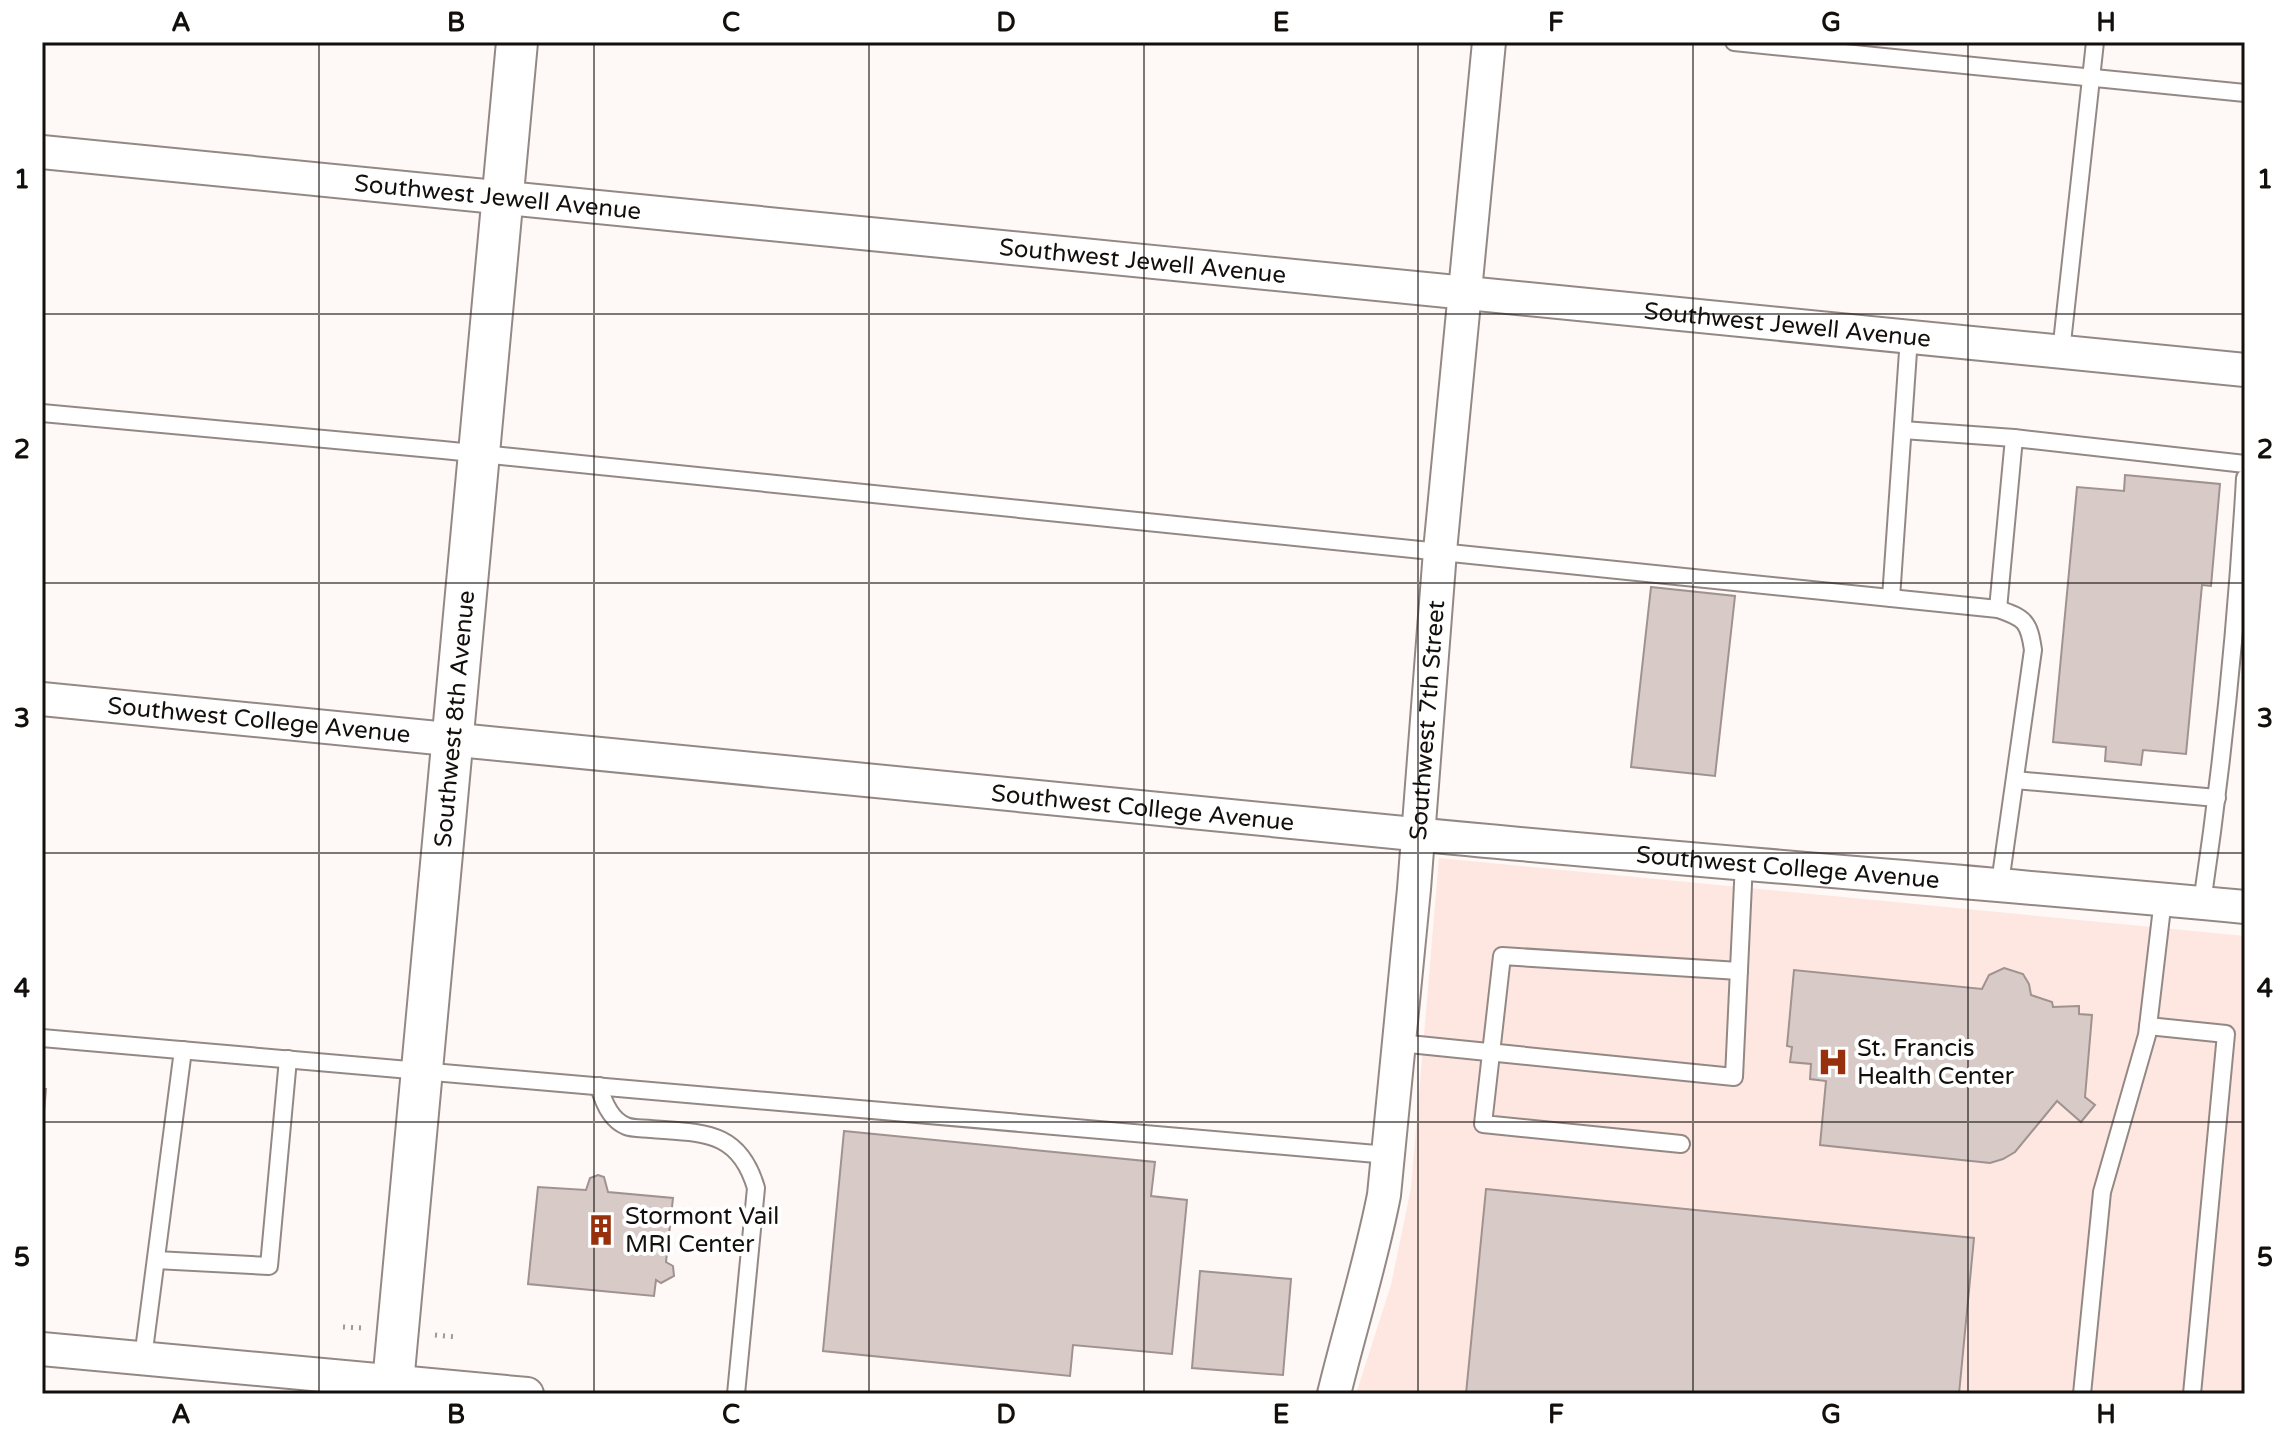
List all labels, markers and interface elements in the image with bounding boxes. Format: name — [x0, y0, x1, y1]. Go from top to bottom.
text: A — [171, 7, 191, 38]
text: B — [447, 7, 465, 38]
text: C — [722, 7, 740, 38]
text: D — [996, 7, 1016, 38]
text: E — [1273, 7, 1289, 38]
text: F — [1548, 7, 1564, 38]
text: G — [1821, 7, 1841, 38]
text: H — [2096, 7, 2116, 38]
text: 1 — [14, 164, 30, 195]
text: 1 — [2257, 164, 2273, 195]
street label: Southwest Jewell Avenue — [353, 168, 643, 226]
street label: Southwest Jewell Avenue — [998, 232, 1287, 290]
street label: Southwest Jewell Avenue — [1643, 296, 1932, 353]
text: 2 — [14, 434, 30, 465]
text: 2 — [2257, 434, 2273, 465]
street label: Southwest 8th Avenue — [428, 589, 481, 849]
street label: Southwest 7th Street — [1403, 599, 1451, 841]
street label: Southwest College Avenue — [106, 691, 412, 749]
text: 3 — [14, 703, 30, 734]
text: 3 — [2257, 703, 2273, 734]
street label: Southwest College Avenue — [990, 778, 1295, 837]
street label: Southwest College Avenue — [1635, 840, 1941, 895]
text: 4 — [14, 973, 30, 1004]
text: 4 — [2257, 973, 2273, 1004]
place label: St. Francis Health Center — [1857, 1034, 2015, 1091]
hospital icon: St. Francis Health Center — [1816, 1045, 1850, 1079]
place label: Stormont Vail MRI Center — [625, 1202, 779, 1259]
building icon: Stormont Vail MRI Center — [584, 1213, 618, 1247]
text: 5 — [14, 1242, 30, 1273]
text: 5 — [2257, 1242, 2273, 1273]
text: A — [171, 1399, 191, 1430]
text: B — [447, 1399, 465, 1430]
text: C — [722, 1399, 740, 1430]
text: D — [996, 1399, 1016, 1430]
text: E — [1273, 1399, 1289, 1430]
text: F — [1548, 1399, 1564, 1430]
text: G — [1821, 1399, 1841, 1430]
text: H — [2096, 1399, 2116, 1430]

